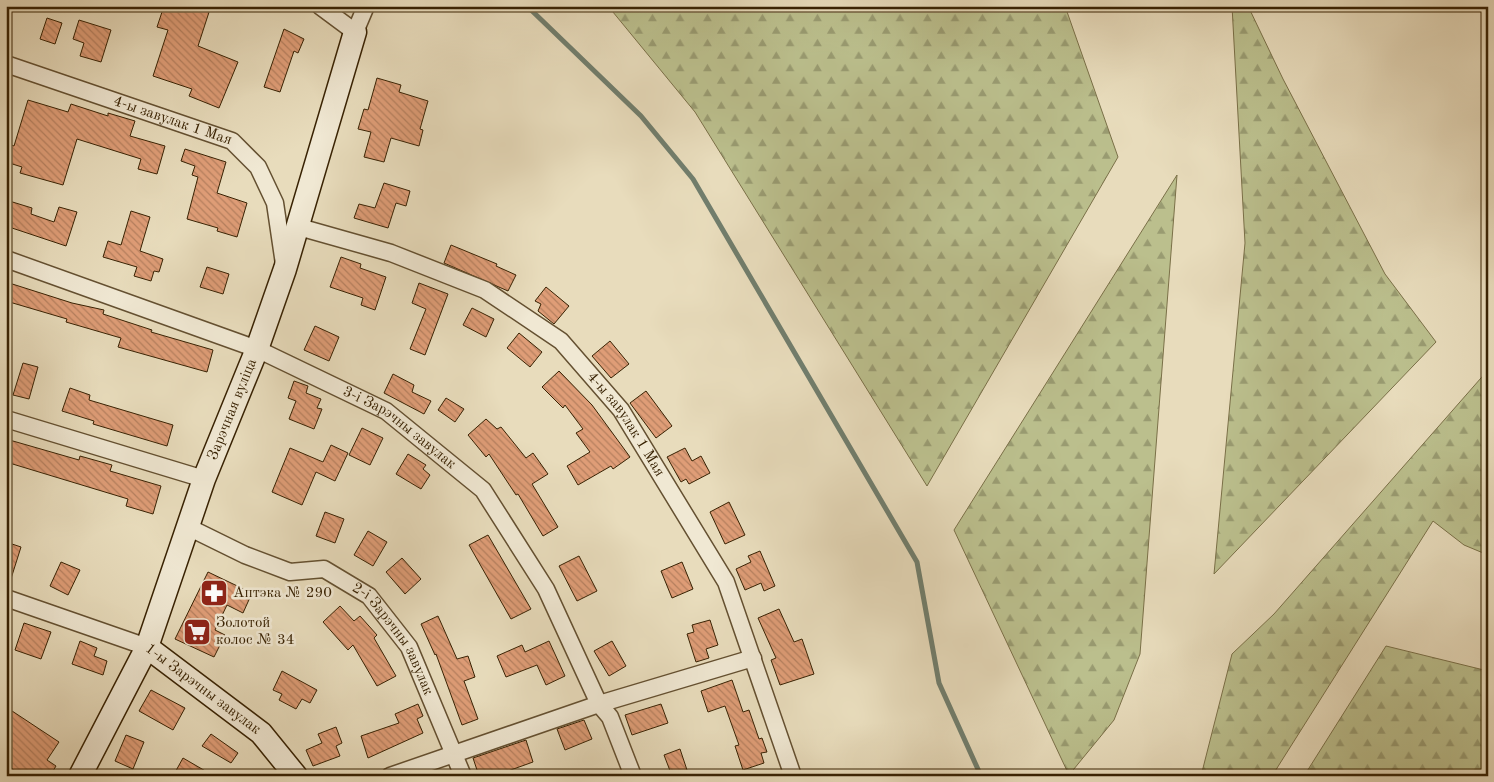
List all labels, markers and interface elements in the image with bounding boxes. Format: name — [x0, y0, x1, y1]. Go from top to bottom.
street label: 4-ы завулак 1 Мая — [111, 94, 234, 148]
street label: Зарэчная вуліца — [205, 356, 260, 462]
street label: 4-ы завулак 1 Мая — [584, 369, 667, 479]
street label: 3-і Зарэчны завулак — [340, 384, 459, 472]
pharmacy icon: Аптэка № 290 — [199, 578, 229, 608]
street label: 2-і Зарэчны завулак — [350, 580, 436, 698]
place label: Аптэка № 290 — [233, 586, 332, 601]
place label: Золотой колос № 34 — [216, 616, 294, 648]
supermarket icon: Золотой колос № 34 — [182, 617, 212, 647]
street label: 1-ы Зарэчны завулак — [142, 641, 264, 738]

